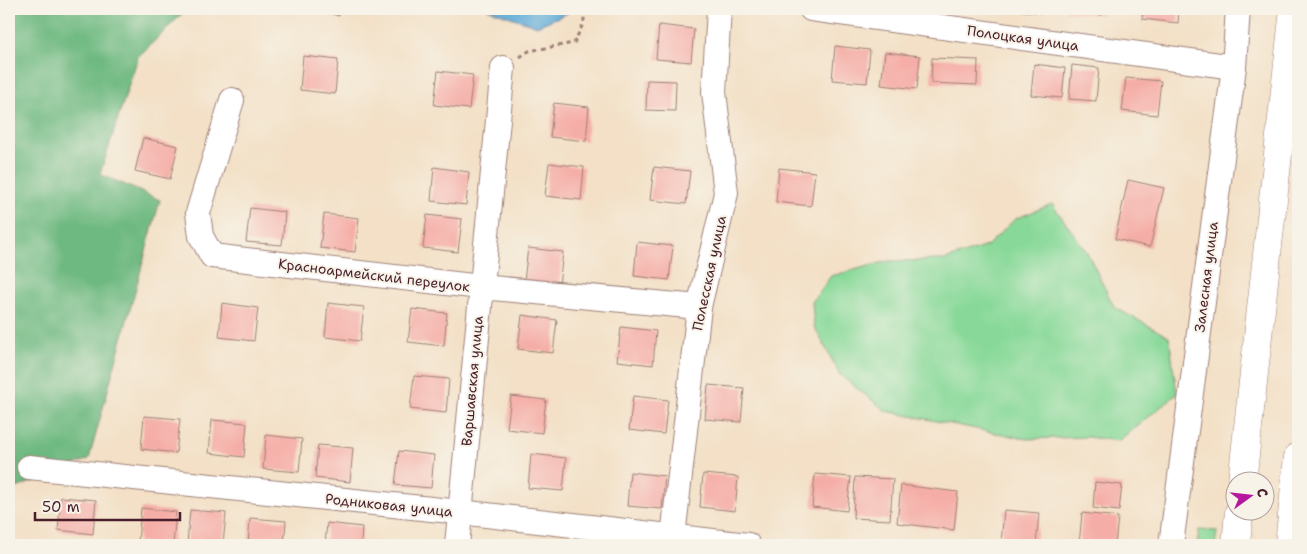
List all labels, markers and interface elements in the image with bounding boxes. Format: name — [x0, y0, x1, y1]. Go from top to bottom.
street label: Полоцкая улица — [966, 21, 1080, 55]
street label: Полесская улица — [688, 213, 730, 332]
street label: Залесная улица — [1190, 220, 1222, 333]
street label: Красноармейский переулок — [277, 254, 471, 296]
street label: Варшавская улица — [457, 315, 487, 447]
north arrow — [1224, 472, 1274, 522]
text: С — [1253, 486, 1272, 499]
scale bar — [35, 489, 180, 521]
street label: Родниковая улица — [324, 489, 454, 521]
text: 50 m — [42, 497, 80, 517]

